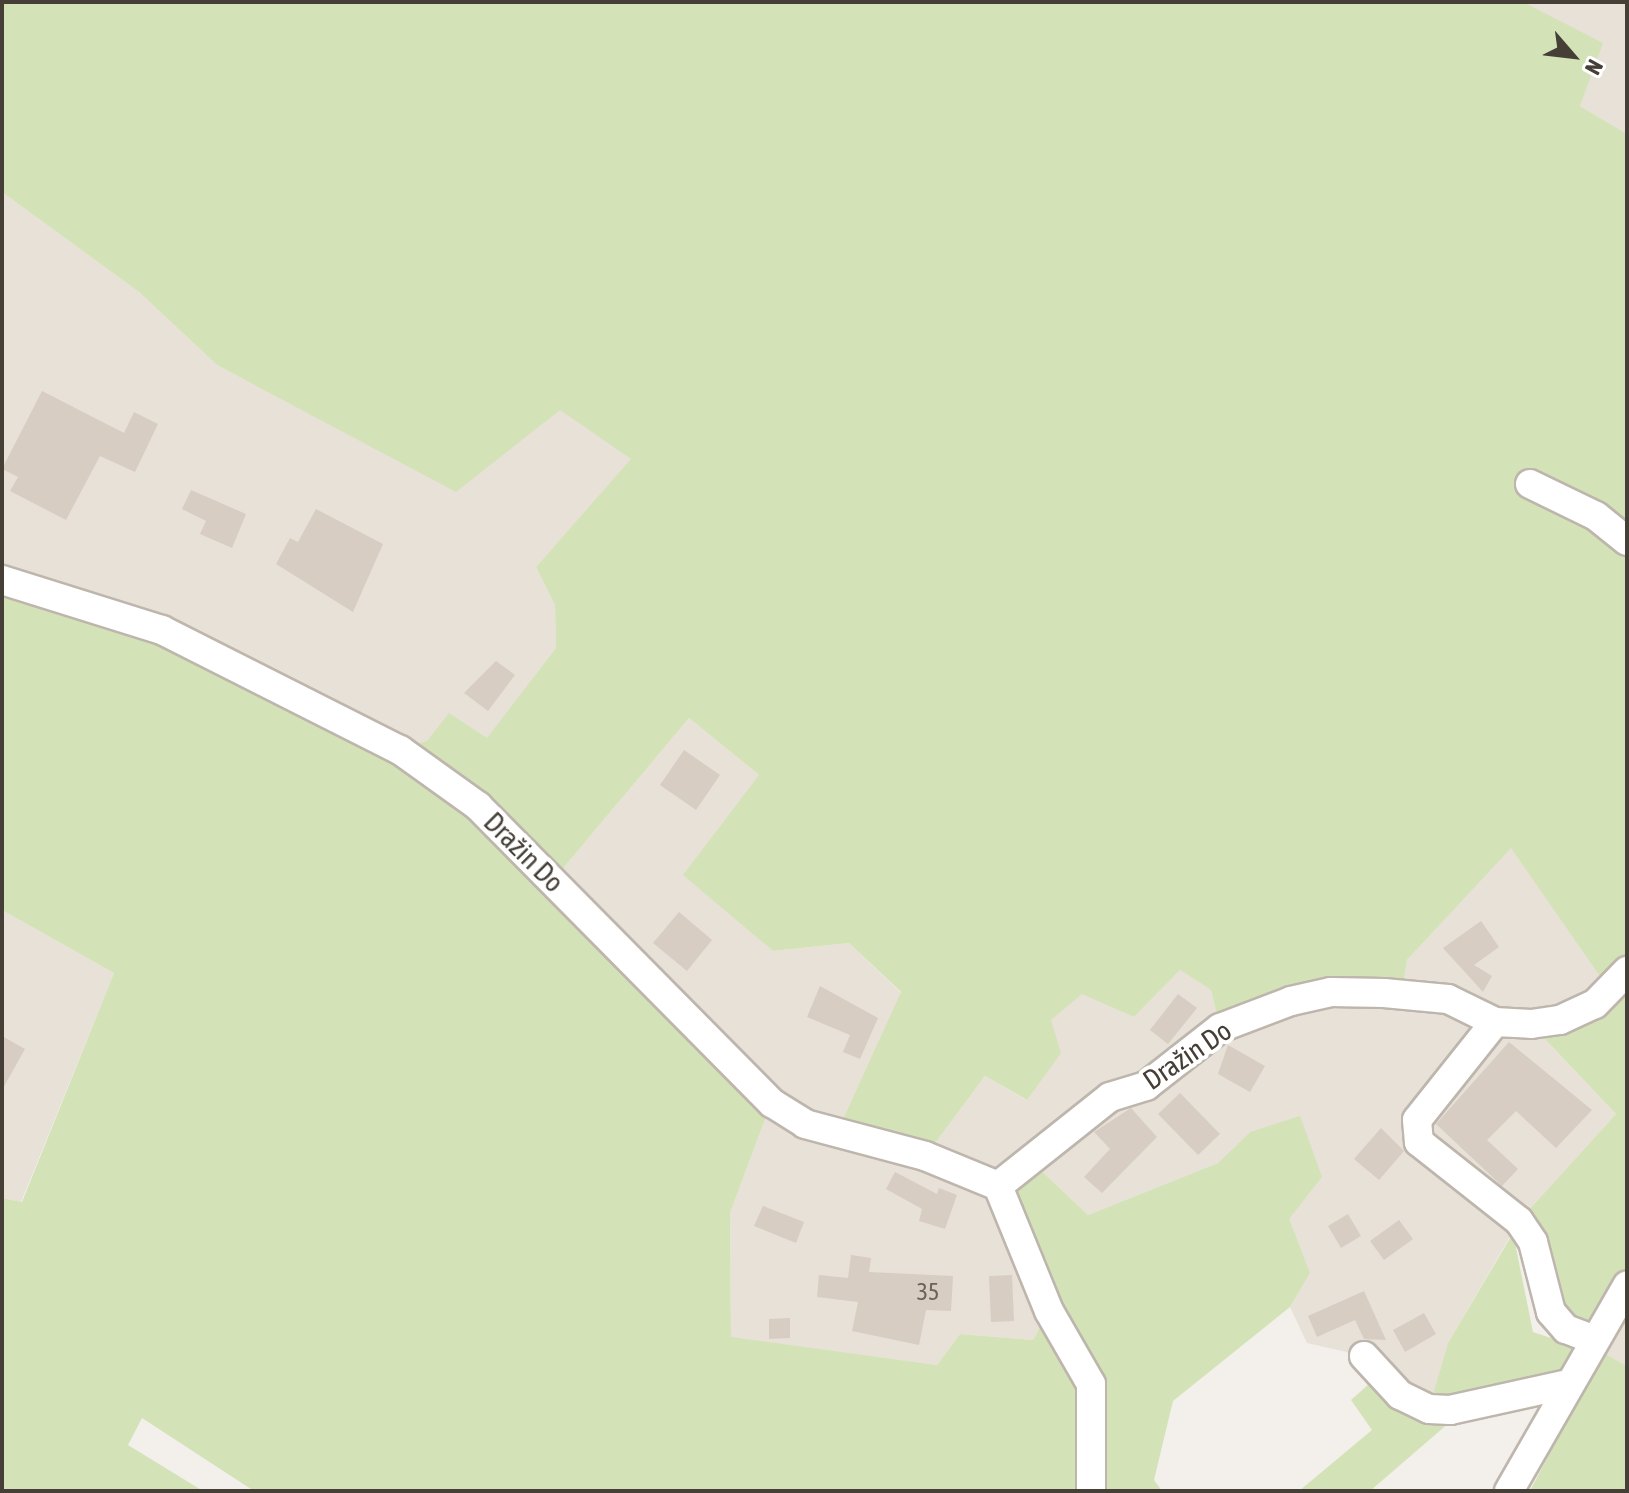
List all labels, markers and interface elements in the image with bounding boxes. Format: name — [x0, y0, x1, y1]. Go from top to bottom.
north arrow — [1533, 16, 1613, 96]
text: N — [1580, 55, 1609, 79]
street label: Dražin Do — [477, 805, 571, 899]
street label: Dražin Do — [1136, 1013, 1238, 1097]
house number: 35 — [917, 1278, 939, 1306]

